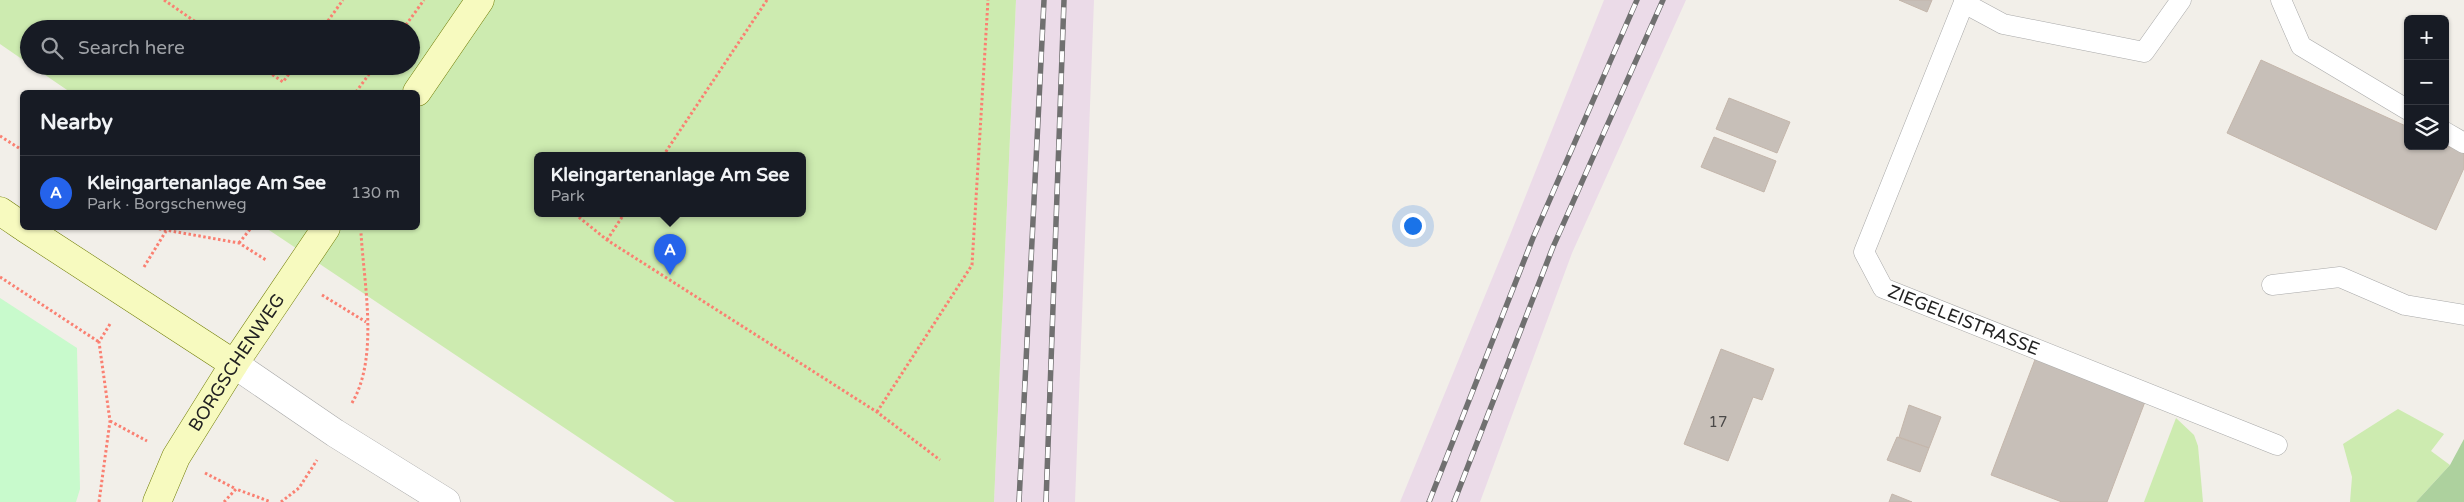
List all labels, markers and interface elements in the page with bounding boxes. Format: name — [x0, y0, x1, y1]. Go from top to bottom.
map controls — [2404, 15, 2449, 150]
button: + — [2404, 15, 2449, 60]
search box — [20, 20, 420, 75]
icon: search — [38, 34, 66, 62]
text: Search here — [78, 37, 185, 59]
button: − — [2404, 60, 2449, 105]
button: layers — [2404, 105, 2449, 150]
text: Nearby — [40, 110, 113, 135]
popup — [534, 152, 806, 217]
text: Kleingartenanlage Am See — [551, 164, 789, 186]
text: Kleingartenanlage Am See — [87, 172, 326, 194]
text: A — [50, 183, 62, 203]
text: 130 m — [351, 183, 400, 203]
text: Park — [551, 186, 585, 206]
text: Park · Borgschenweg — [87, 194, 247, 214]
your location — [1400, 213, 1426, 239]
pin: A — [654, 234, 686, 275]
street label: ZIEGELEISTRASSE — [1885, 280, 2043, 360]
street label: BORGSCHENWEG — [184, 289, 289, 436]
house number: 17 — [1709, 413, 1727, 431]

